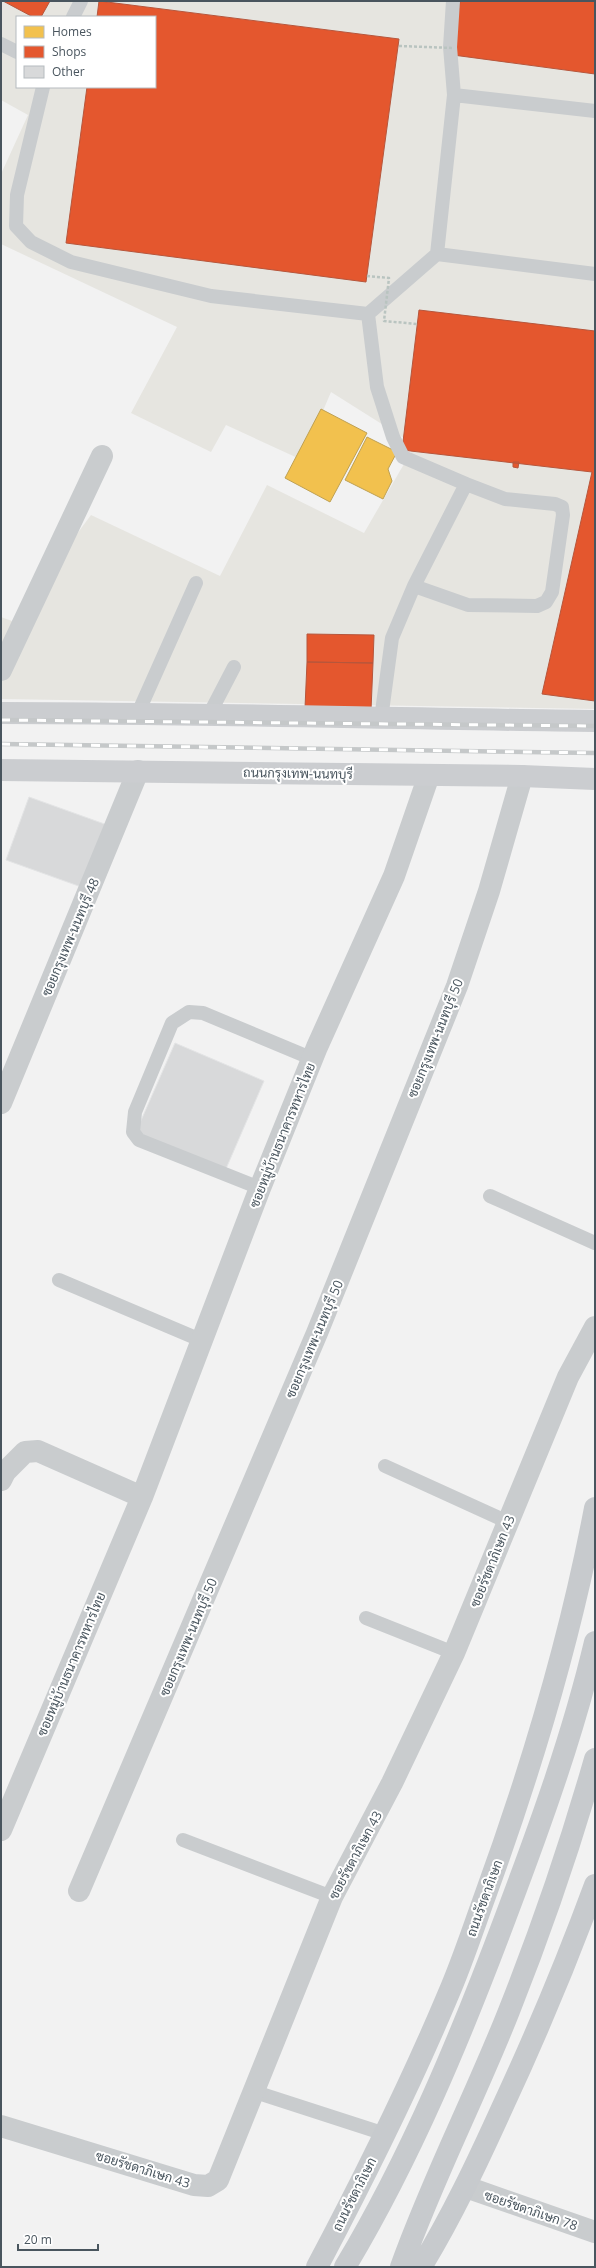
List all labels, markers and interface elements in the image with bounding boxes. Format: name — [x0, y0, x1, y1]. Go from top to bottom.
legend — [16, 16, 156, 88]
text: Homes — [52, 23, 92, 40]
text: Shops — [52, 43, 87, 60]
text: Other — [52, 63, 85, 80]
street label: ถนนกรุงเทพ-นนทบุรี — [243, 763, 353, 784]
street label: ซอยกรุงเทพ-นนทบุรี 48 — [37, 875, 104, 999]
street label: ซอยกรุงเทพ-นนทบุรี 50 — [403, 976, 468, 1101]
street label: ซอยหมู่บ้านธนาคารทหารไทย — [245, 1060, 320, 1211]
street label: ซอยกรุงเทพ-นนทบุรี 50 — [281, 1277, 348, 1401]
street label: ซอยรัชดาภิเษก 43 — [465, 1512, 519, 1610]
street label: ซอยกรุงเทพ-นนทบุรี 50 — [155, 1575, 222, 1699]
street label: ซอยหมู่บ้านธนาคารทหารไทย — [32, 1589, 110, 1739]
street label: ซอยรัชดาภิเษก 43 — [324, 1808, 386, 1902]
street label: ถนนรัชดาภิเษก — [462, 1857, 506, 1939]
street label: ซอยรัชดาภิเษก 43 — [94, 2146, 192, 2192]
street label: ถนนรัชดาภิเษก — [328, 2154, 380, 2234]
street label: ซอยรัชดาภิเษก 78 — [482, 2186, 580, 2234]
scale bar — [18, 2226, 98, 2252]
text: 20 m — [24, 2231, 52, 2248]

